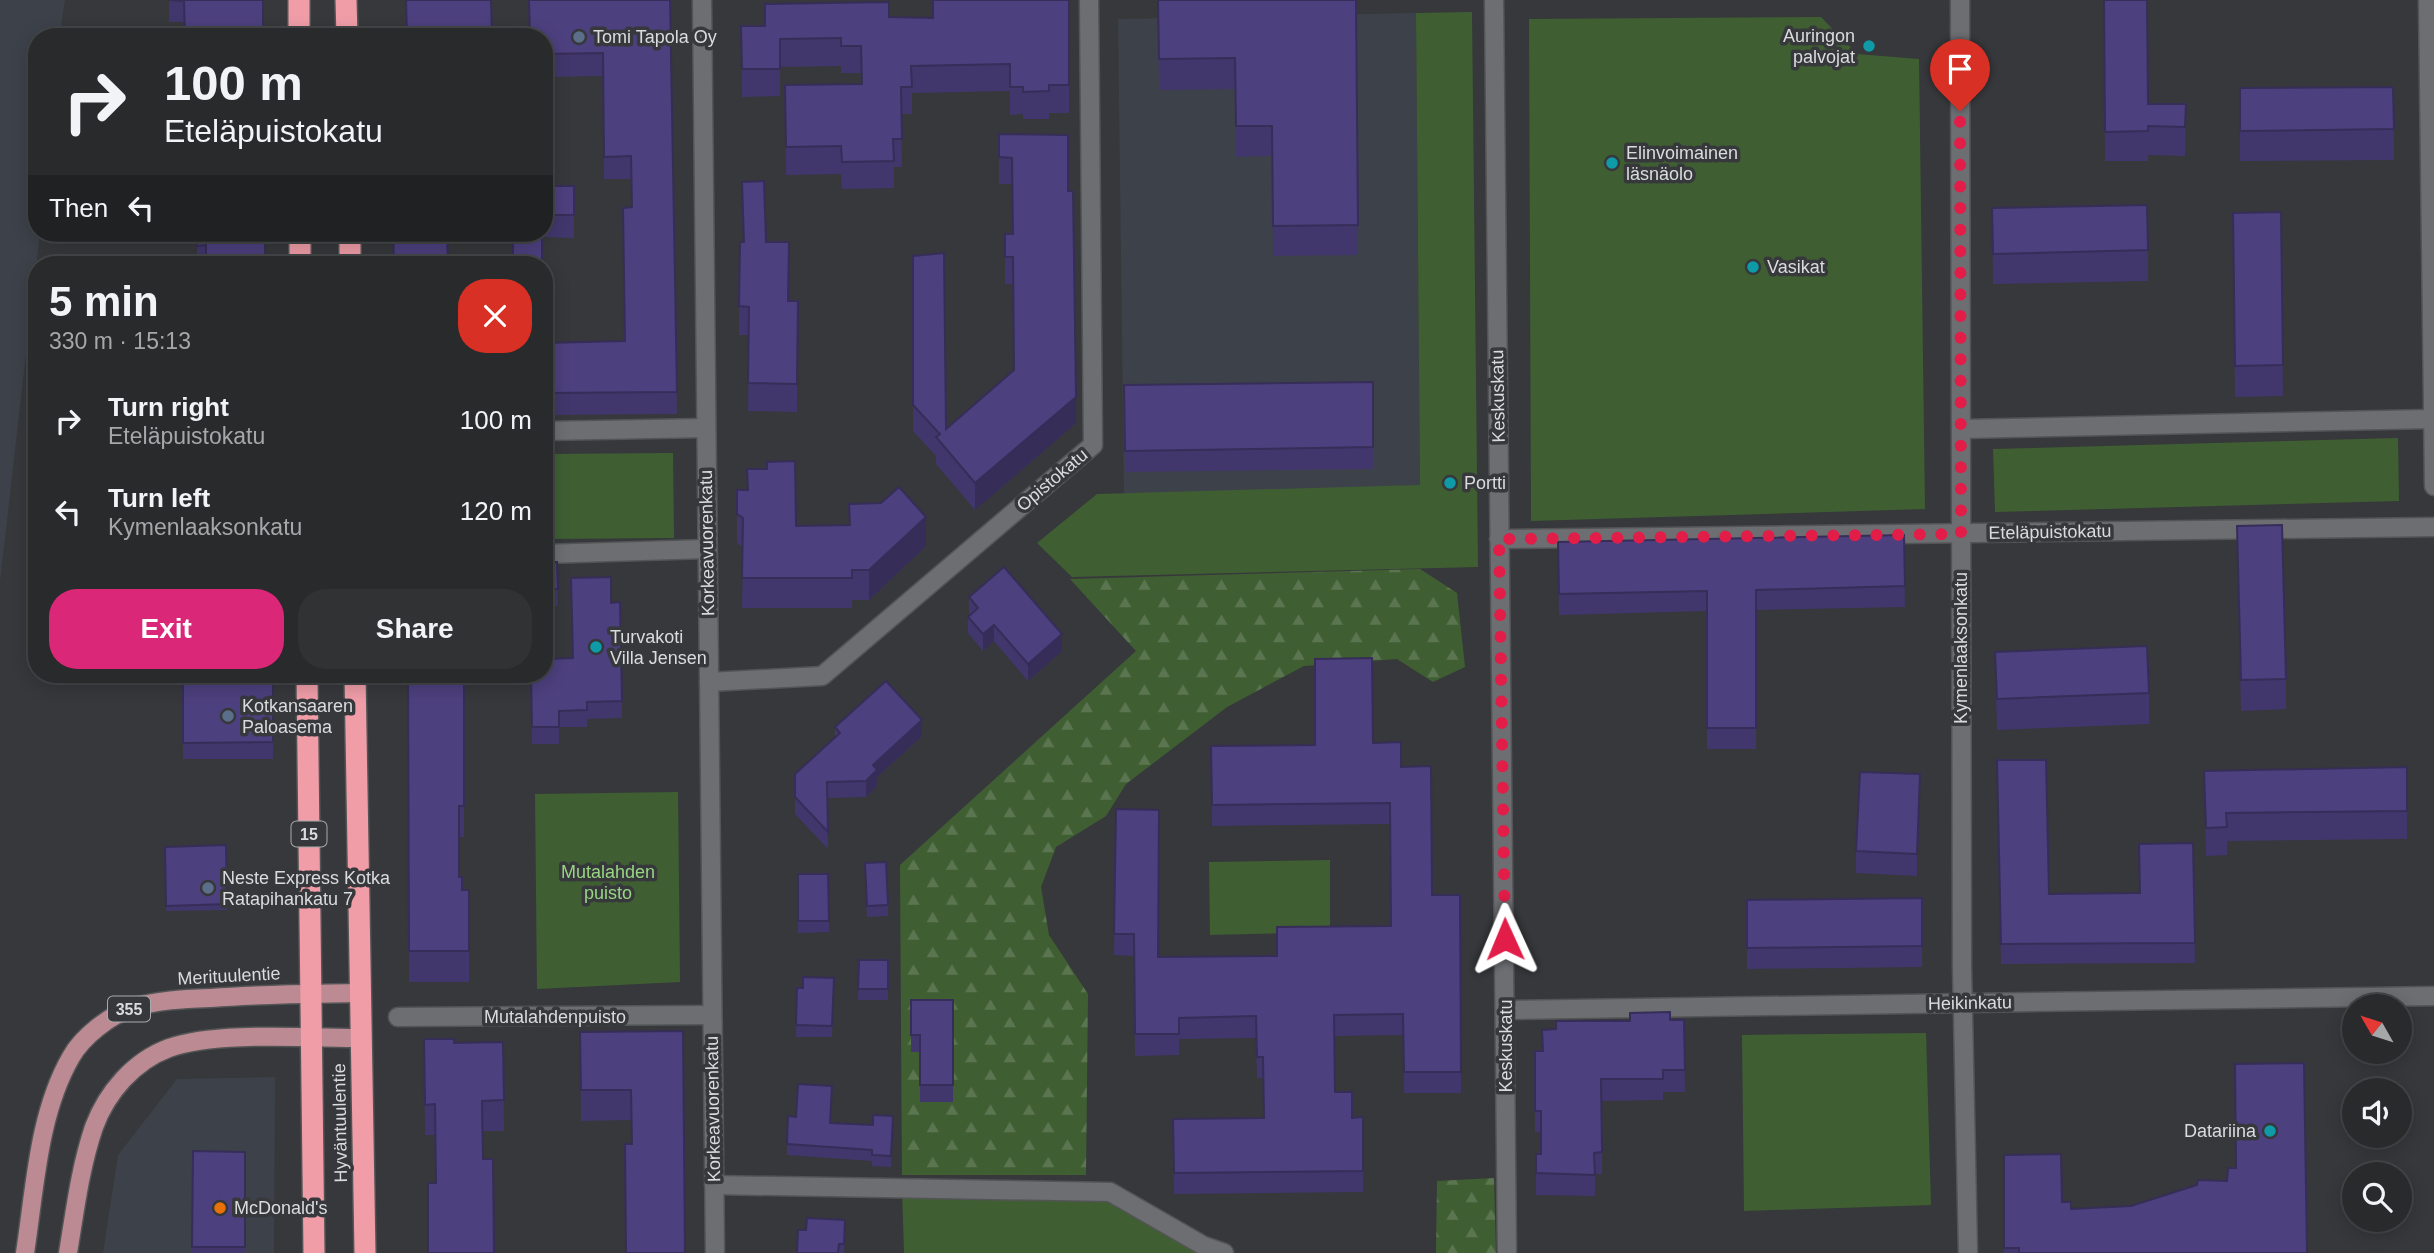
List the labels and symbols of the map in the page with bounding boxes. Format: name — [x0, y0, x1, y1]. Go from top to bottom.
place label: Auringon palvojat — [1783, 26, 1855, 67]
place label: Tomi Tapola Oy — [593, 27, 717, 47]
marker: Tomi Tapola Oy — [571, 29, 587, 45]
marker: Auringon palvojat — [1861, 38, 1877, 54]
pin — [1930, 39, 1990, 111]
place label: Elinvoimainen läsnäolo — [1626, 143, 1738, 184]
marker: Elinvoimainen läsnäolo — [1604, 155, 1620, 171]
place label: Vasikat — [1767, 257, 1825, 277]
marker: Vasikat — [1745, 259, 1761, 275]
street label: Keskuskatu — [1487, 349, 1509, 443]
street label: Opistokatu — [1013, 445, 1091, 515]
street label: Korkeavuorenkatu — [696, 470, 718, 616]
place label: Portti — [1464, 473, 1506, 493]
marker: Portti — [1442, 475, 1458, 491]
street label: Eteläpuistokatu — [1988, 521, 2112, 543]
street label: Kymenlaaksonkatu — [1951, 572, 1971, 724]
place label: Turvakoti Villa Jensen — [610, 627, 707, 668]
marker: Turvakoti Villa Jensen — [588, 639, 604, 655]
place label: Kotkansaaren Paloasema — [242, 696, 353, 737]
marker: Kotkansaaren Paloasema — [220, 708, 236, 724]
road number: 15 — [292, 821, 326, 846]
park label: Mutalahden puisto — [561, 862, 655, 903]
place label: Neste Express Kotka Ratapihankatu 7 — [222, 868, 391, 909]
marker: Neste Express Kotka Ratapihankatu 7 — [200, 880, 216, 896]
position arrow — [1468, 902, 1542, 976]
street label: Merituulentie — [177, 963, 281, 989]
street label: Heikinkatu — [1928, 992, 2012, 1014]
north arrow — [2342, 994, 2412, 1064]
road number: 355 — [108, 996, 150, 1021]
street label: Keskuskatu — [1496, 999, 1516, 1093]
street label: Mutalahdenpuisto — [484, 1007, 626, 1027]
street label: Korkeavuorenkatu — [702, 1036, 724, 1182]
street label: Hyväntuulentie — [329, 1063, 351, 1183]
place label: Datariina — [2184, 1121, 2257, 1141]
marker: Datariina — [2262, 1123, 2278, 1139]
place label: McDonald's — [234, 1198, 327, 1218]
marker: McDonald's — [212, 1200, 228, 1216]

